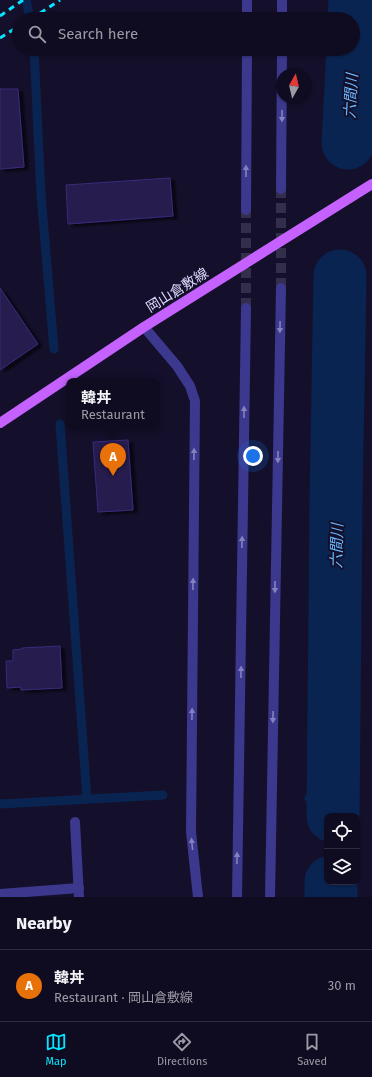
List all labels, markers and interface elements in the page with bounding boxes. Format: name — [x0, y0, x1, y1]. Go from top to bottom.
search box — [12, 12, 360, 56]
icon: search — [26, 23, 48, 45]
text: Search here — [58, 25, 138, 43]
north arrow — [276, 68, 312, 104]
water label: 六間川 — [341, 71, 361, 119]
one-way arrow — [279, 110, 285, 123]
one-way arrow — [243, 164, 249, 177]
street label: 岡山倉敷線 — [143, 265, 211, 316]
one-way arrow — [277, 321, 283, 334]
popup — [66, 378, 160, 430]
text: 韓丼 — [81, 389, 111, 407]
one-way arrow — [241, 405, 247, 418]
text: Restaurant — [81, 407, 145, 422]
pin: A — [100, 443, 126, 476]
your location — [243, 446, 263, 466]
one-way arrow — [191, 447, 197, 460]
one-way arrow — [275, 451, 281, 464]
water label: 六間川 — [328, 521, 346, 569]
one-way arrow — [239, 536, 246, 548]
one-way arrow — [190, 577, 196, 590]
one-way arrow — [272, 581, 279, 593]
one-way arrow — [238, 665, 244, 678]
one-way arrow — [189, 707, 195, 720]
one-way arrow — [270, 711, 276, 724]
map controls — [324, 813, 360, 885]
button: locate — [324, 813, 360, 849]
one-way arrow — [189, 838, 195, 850]
button: layers — [324, 849, 360, 885]
one-way arrow — [234, 852, 241, 864]
text: Nearby — [16, 913, 71, 934]
text: 韓丼 — [54, 969, 84, 987]
text: A — [25, 978, 33, 993]
text: 30 m — [328, 978, 356, 993]
text: Restaurant · 岡山倉敷線 — [54, 990, 193, 1005]
tab: Map — [45, 1031, 67, 1068]
tab: Directions — [157, 1031, 207, 1068]
tab: Saved — [297, 1031, 327, 1068]

